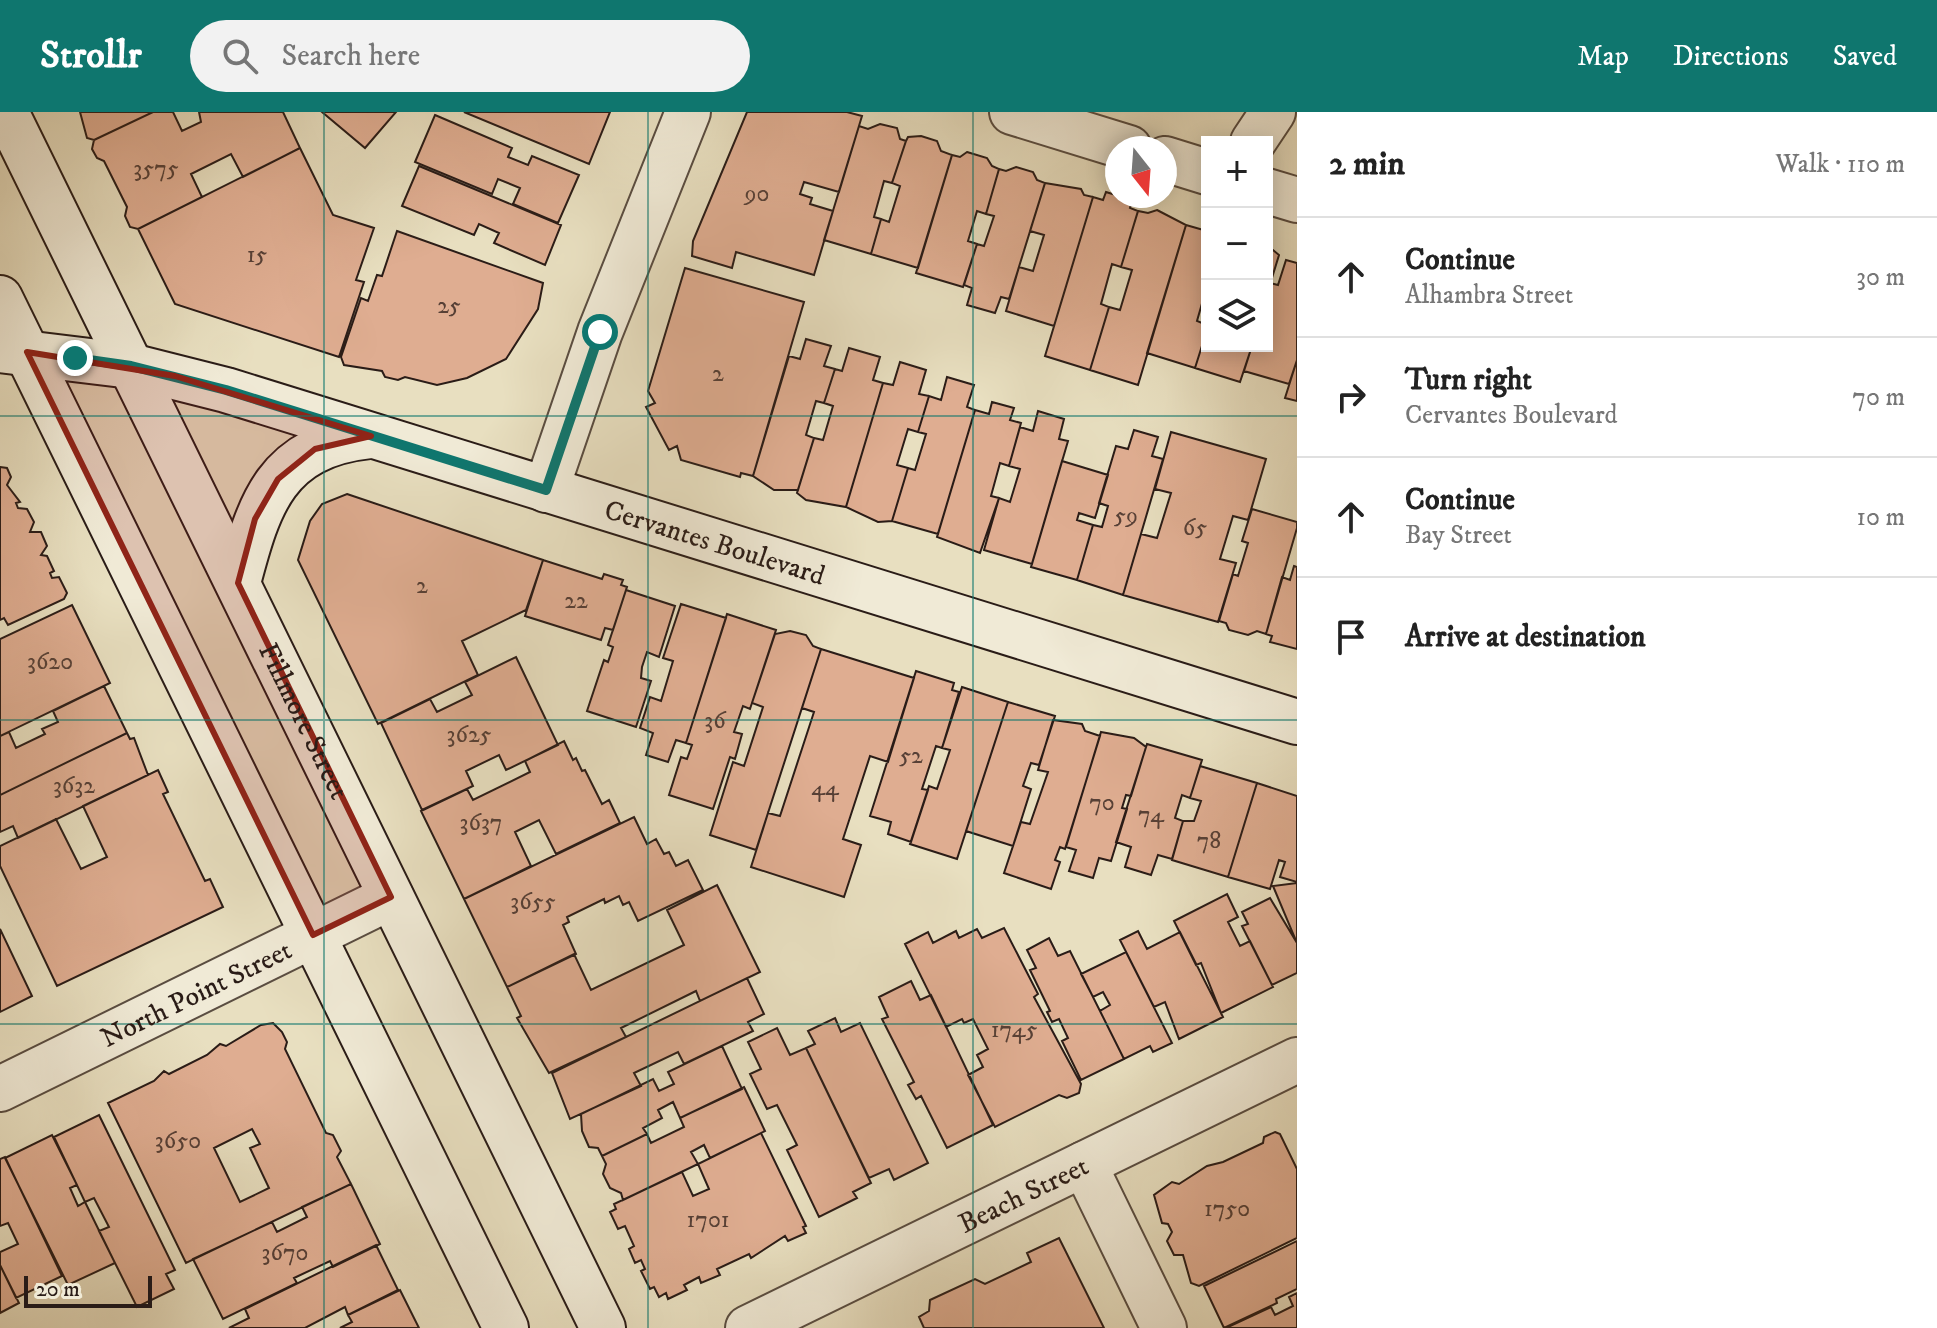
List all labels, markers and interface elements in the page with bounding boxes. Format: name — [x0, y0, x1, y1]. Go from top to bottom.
search box — [190, 20, 750, 92]
text: Strollr — [40, 32, 142, 80]
icon: search — [218, 34, 262, 78]
text: Search here — [282, 38, 420, 75]
text: Map — [1577, 39, 1629, 74]
text: Directions — [1673, 39, 1789, 74]
text: Saved — [1833, 39, 1897, 74]
north arrow — [1105, 136, 1177, 208]
map controls — [1201, 136, 1273, 352]
button: + — [1201, 136, 1273, 208]
text: 2 min — [1329, 143, 1405, 185]
text: Walk · 110 m — [1775, 148, 1905, 181]
house number: 3575 — [133, 154, 179, 184]
house number: 90 — [744, 179, 769, 209]
button: − — [1201, 208, 1273, 280]
house number: 15 — [247, 240, 267, 270]
text: Continue — [1405, 242, 1515, 279]
icon: ahead — [1329, 255, 1373, 299]
text: 30 m — [1856, 261, 1905, 294]
text: Alhambra Street — [1405, 279, 1573, 312]
button: layers — [1201, 280, 1273, 352]
house number: 25 — [437, 291, 461, 321]
route start — [582, 314, 618, 350]
route end — [57, 340, 93, 376]
house number: 2 — [712, 359, 724, 389]
text: Turn right — [1405, 362, 1532, 399]
icon: right — [1329, 375, 1373, 419]
text: 70 m — [1852, 381, 1905, 414]
text: Cervantes Boulevard — [1405, 399, 1618, 432]
text: Continue — [1405, 482, 1515, 519]
street label: Cervantes Boulevard — [600, 492, 829, 594]
icon: ahead — [1329, 495, 1373, 539]
house number: 59 — [1114, 501, 1138, 531]
text: 10 m — [1856, 501, 1905, 534]
house number: 65 — [1183, 513, 1207, 543]
text: Bay Street — [1405, 519, 1512, 552]
house number: 2 — [416, 571, 428, 601]
house number: 22 — [564, 586, 588, 616]
icon: arrive — [1329, 615, 1373, 659]
text: Arrive at destination — [1405, 619, 1646, 656]
street label: Fillmore Street — [250, 637, 357, 805]
house number: 3620 — [27, 647, 73, 677]
house number: 36 — [704, 706, 727, 736]
house number: 3625 — [446, 720, 492, 750]
house number: 52 — [899, 741, 923, 771]
house number: 3632 — [53, 771, 95, 801]
house number: 44 — [811, 773, 840, 803]
house number: 70 — [1089, 788, 1115, 818]
house number: 74 — [1138, 800, 1165, 830]
house number: 3637 — [459, 808, 503, 838]
house number: 78 — [1197, 826, 1221, 856]
house number: 3655 — [510, 887, 556, 917]
street label: North Point Street — [95, 933, 298, 1056]
house number: 1745 — [991, 1015, 1037, 1045]
house number: 3650 — [155, 1126, 201, 1156]
street label: Beach Street — [953, 1149, 1094, 1242]
house number: 1750 — [1204, 1194, 1250, 1224]
house number: 1701 — [686, 1205, 730, 1235]
house number: 3670 — [261, 1238, 309, 1268]
scale bar — [24, 1272, 152, 1308]
text: 20 m — [36, 1276, 80, 1303]

